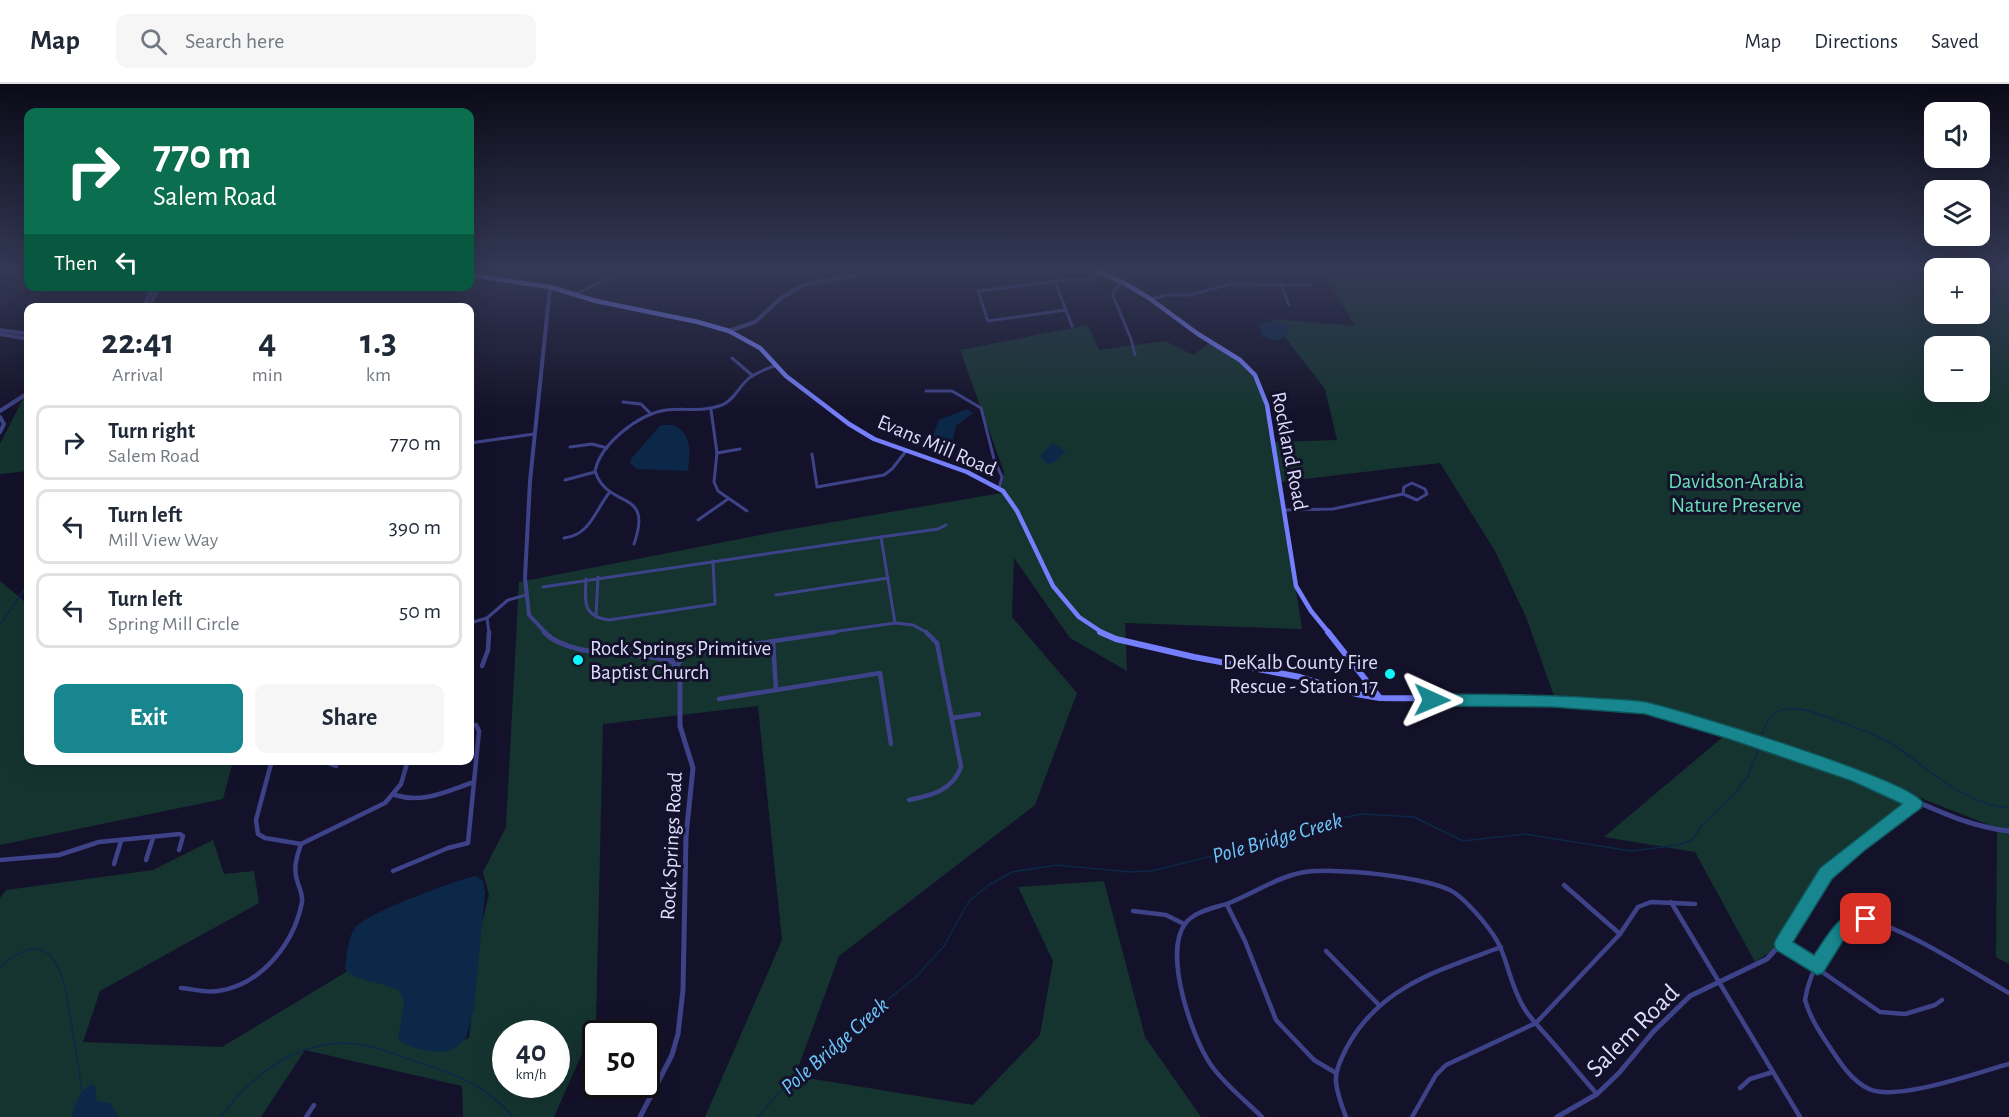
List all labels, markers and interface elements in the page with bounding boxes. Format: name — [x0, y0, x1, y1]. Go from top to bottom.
search box — [116, 14, 536, 68]
icon: search — [137, 25, 170, 58]
text: Map — [30, 27, 80, 55]
text: Search here — [185, 30, 284, 52]
text: Map — [1745, 31, 1781, 52]
text: Directions — [1814, 31, 1898, 52]
text: Saved — [1931, 31, 1979, 52]
map controls — [1924, 102, 1990, 402]
button: sound — [1924, 102, 1990, 168]
icon: right — [54, 132, 132, 210]
text: 770 m — [153, 134, 251, 176]
button: layers — [1924, 180, 1990, 246]
text: Salem Road — [153, 183, 277, 210]
icon: left — [110, 246, 143, 279]
text: Then — [54, 252, 98, 274]
button: + — [1924, 258, 1990, 324]
text: 22:41 — [101, 324, 174, 360]
text: 4 — [258, 324, 276, 360]
text: 1.3 — [360, 324, 397, 360]
button: − — [1924, 336, 1990, 402]
text: Arrival — [112, 365, 164, 385]
text: min — [252, 365, 283, 385]
text: km — [366, 365, 391, 385]
street label: Rockland Road — [1268, 390, 1311, 512]
street label: Evans Mill Road — [874, 411, 999, 480]
text: Turn right — [108, 420, 195, 442]
icon: right — [57, 426, 90, 459]
text: 770 m — [390, 432, 441, 454]
text: Salem Road — [108, 446, 200, 466]
park label: Davidson-Arabia Nature Preserve — [1668, 471, 1804, 516]
text: Turn left — [108, 504, 182, 526]
icon: left — [57, 510, 90, 543]
text: 390 m — [389, 516, 441, 538]
text: Mill View Way — [108, 530, 218, 550]
text: Turn left — [108, 588, 182, 610]
icon: left — [57, 594, 90, 627]
text: 50 m — [399, 600, 441, 622]
text: Spring Mill Circle — [108, 614, 239, 634]
place label: Rock Springs Primitive Baptist Church — [590, 638, 771, 683]
place label: DeKalb County Fire Rescue - Station 17 — [1223, 652, 1378, 697]
marker: Rock Springs Primitive Baptist Church — [571, 653, 585, 667]
marker: DeKalb County Fire Rescue - Station 17 — [1383, 667, 1397, 681]
position arrow — [1400, 668, 1464, 732]
button: Exit — [54, 684, 243, 753]
button: Share — [255, 684, 444, 753]
street label: Rock Springs Road — [657, 771, 686, 921]
water label: Pole Bridge Creek — [1210, 809, 1345, 867]
pin — [1840, 893, 1891, 944]
icon: arrive — [1849, 902, 1882, 935]
street label: Salem Road — [1581, 979, 1684, 1082]
water label: Pole Bridge Creek — [777, 993, 893, 1098]
speed limit sign: 50 — [582, 1020, 660, 1098]
text: 40 — [516, 1037, 546, 1067]
text: km/h — [516, 1067, 546, 1082]

